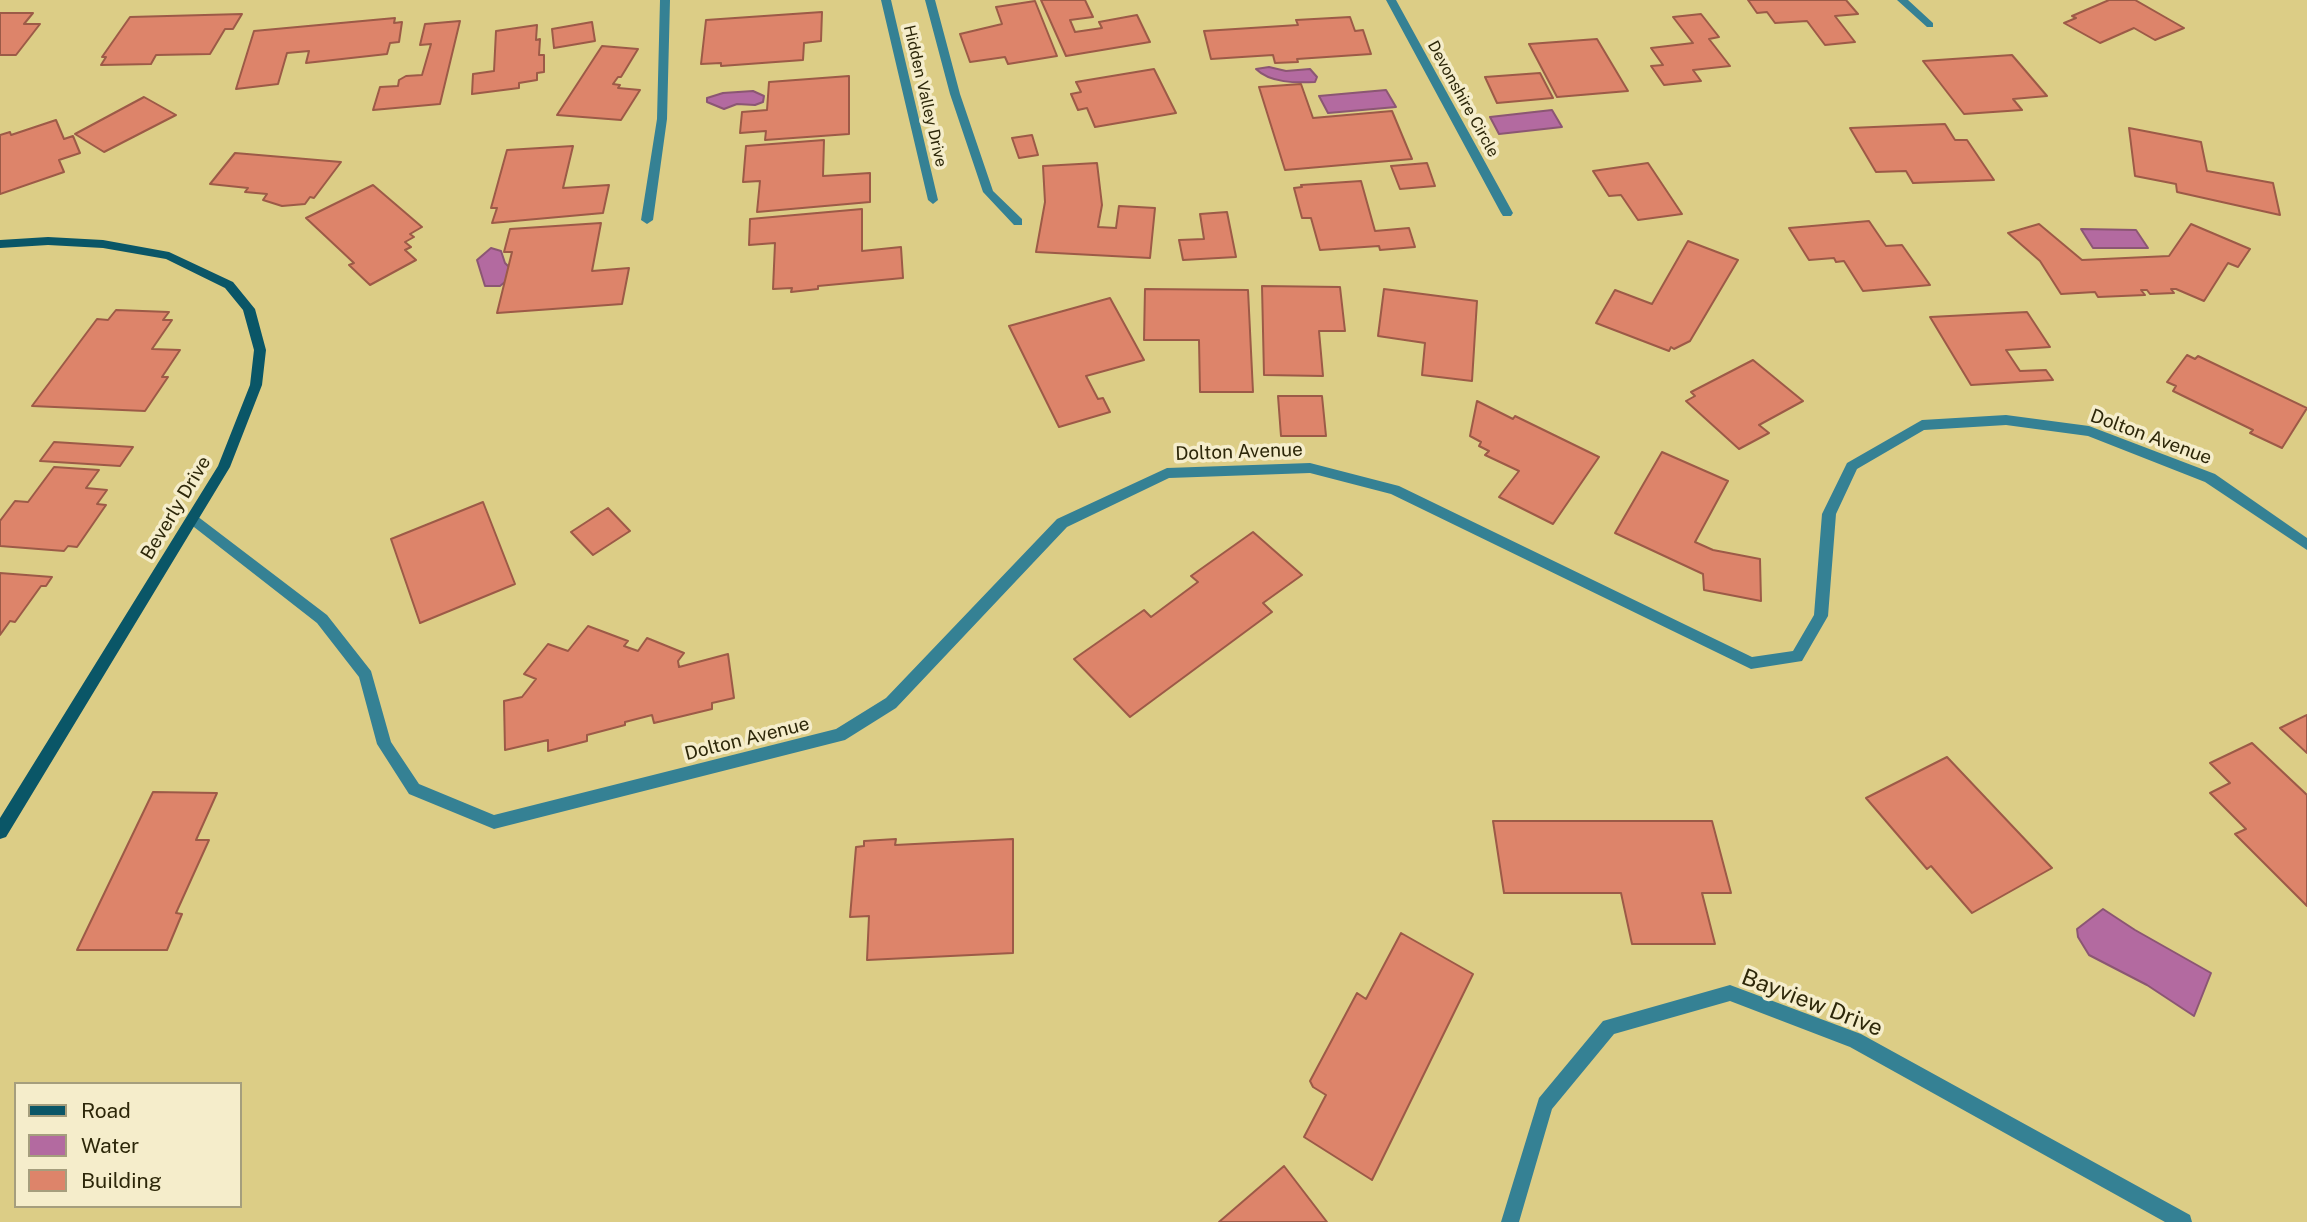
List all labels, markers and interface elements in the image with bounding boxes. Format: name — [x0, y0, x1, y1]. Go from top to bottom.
street label: Hidden Valley Drive — [899, 23, 951, 169]
street label: Devonshire Circle — [1423, 38, 1503, 160]
street label: Dolton Avenue — [2087, 404, 2215, 470]
street label: Dolton Avenue — [1175, 438, 1303, 466]
street label: Beverly Drive — [136, 452, 216, 564]
street label: Dolton Avenue — [682, 712, 812, 766]
street label: Bayview Drive — [1737, 963, 1887, 1043]
legend — [14, 1082, 242, 1208]
text: Road — [81, 1098, 131, 1123]
text: Water — [81, 1133, 139, 1158]
text: Building — [81, 1168, 162, 1193]

